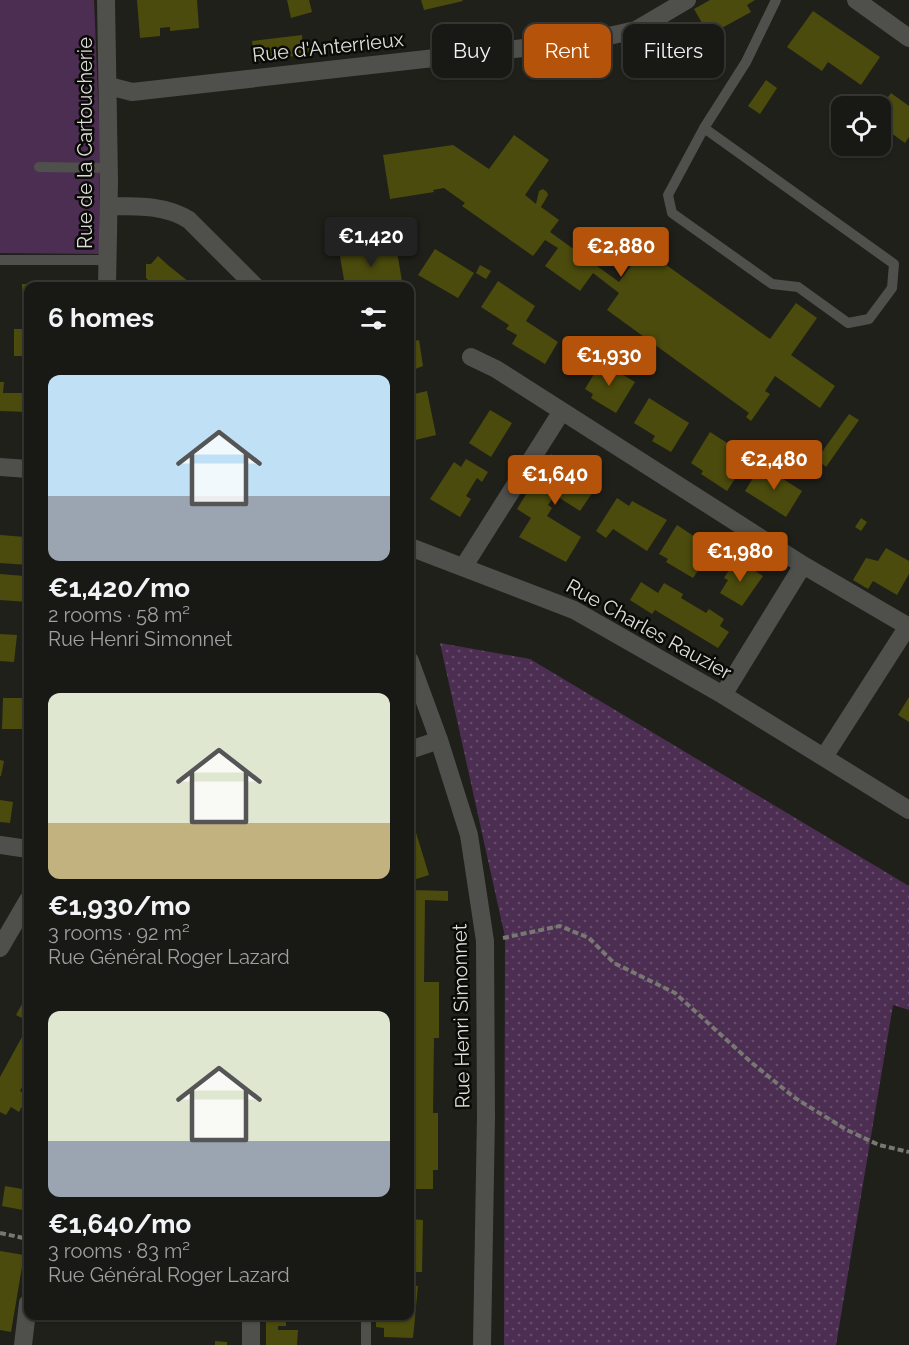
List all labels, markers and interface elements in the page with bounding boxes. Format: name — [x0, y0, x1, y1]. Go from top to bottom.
chip: Buy — [432, 24, 512, 78]
chip: Rent — [524, 24, 611, 78]
chip: Filters — [623, 24, 724, 78]
street label: Rue d'Anterrieux — [251, 27, 405, 67]
street label: Rue de la Cartoucherie — [73, 37, 97, 249]
map controls — [831, 96, 891, 156]
button: locate — [831, 96, 891, 156]
pin: €1,420 — [322, 217, 420, 268]
text: €1,420 — [338, 224, 404, 248]
pin: €2,880 — [572, 227, 670, 278]
text: €2,880 — [587, 234, 655, 258]
icon: filters — [357, 302, 390, 335]
text: 6 homes — [48, 303, 154, 333]
pin: €1,930 — [560, 336, 658, 387]
text: €1,930 — [576, 343, 642, 367]
icon: home — [165, 414, 273, 522]
pin: €2,480 — [725, 440, 823, 491]
text: €2,480 — [740, 447, 808, 471]
pin: €1,640 — [506, 455, 604, 506]
text: €1,640 — [522, 462, 588, 486]
pin: €1,980 — [691, 532, 789, 583]
text: €1,980 — [707, 539, 773, 563]
text: €1,420/mo — [48, 573, 190, 603]
street label: Rue Charles Rauzier — [562, 574, 736, 684]
text: 2 rooms · 58 m² — [48, 603, 190, 627]
text: Rue Henri Simonnet — [48, 627, 233, 651]
icon: home — [165, 732, 273, 840]
text: €1,930/mo — [48, 891, 190, 921]
text: 3 rooms · 92 m² — [48, 921, 190, 945]
street label: Rue Henri Simonnet — [447, 923, 475, 1108]
text: Rue Général Roger Lazard — [48, 945, 290, 969]
icon: home — [165, 1050, 273, 1158]
text: €1,640/mo — [48, 1209, 191, 1239]
text: 3 rooms · 83 m² — [48, 1239, 190, 1263]
text: Rue Général Roger Lazard — [48, 1263, 290, 1287]

